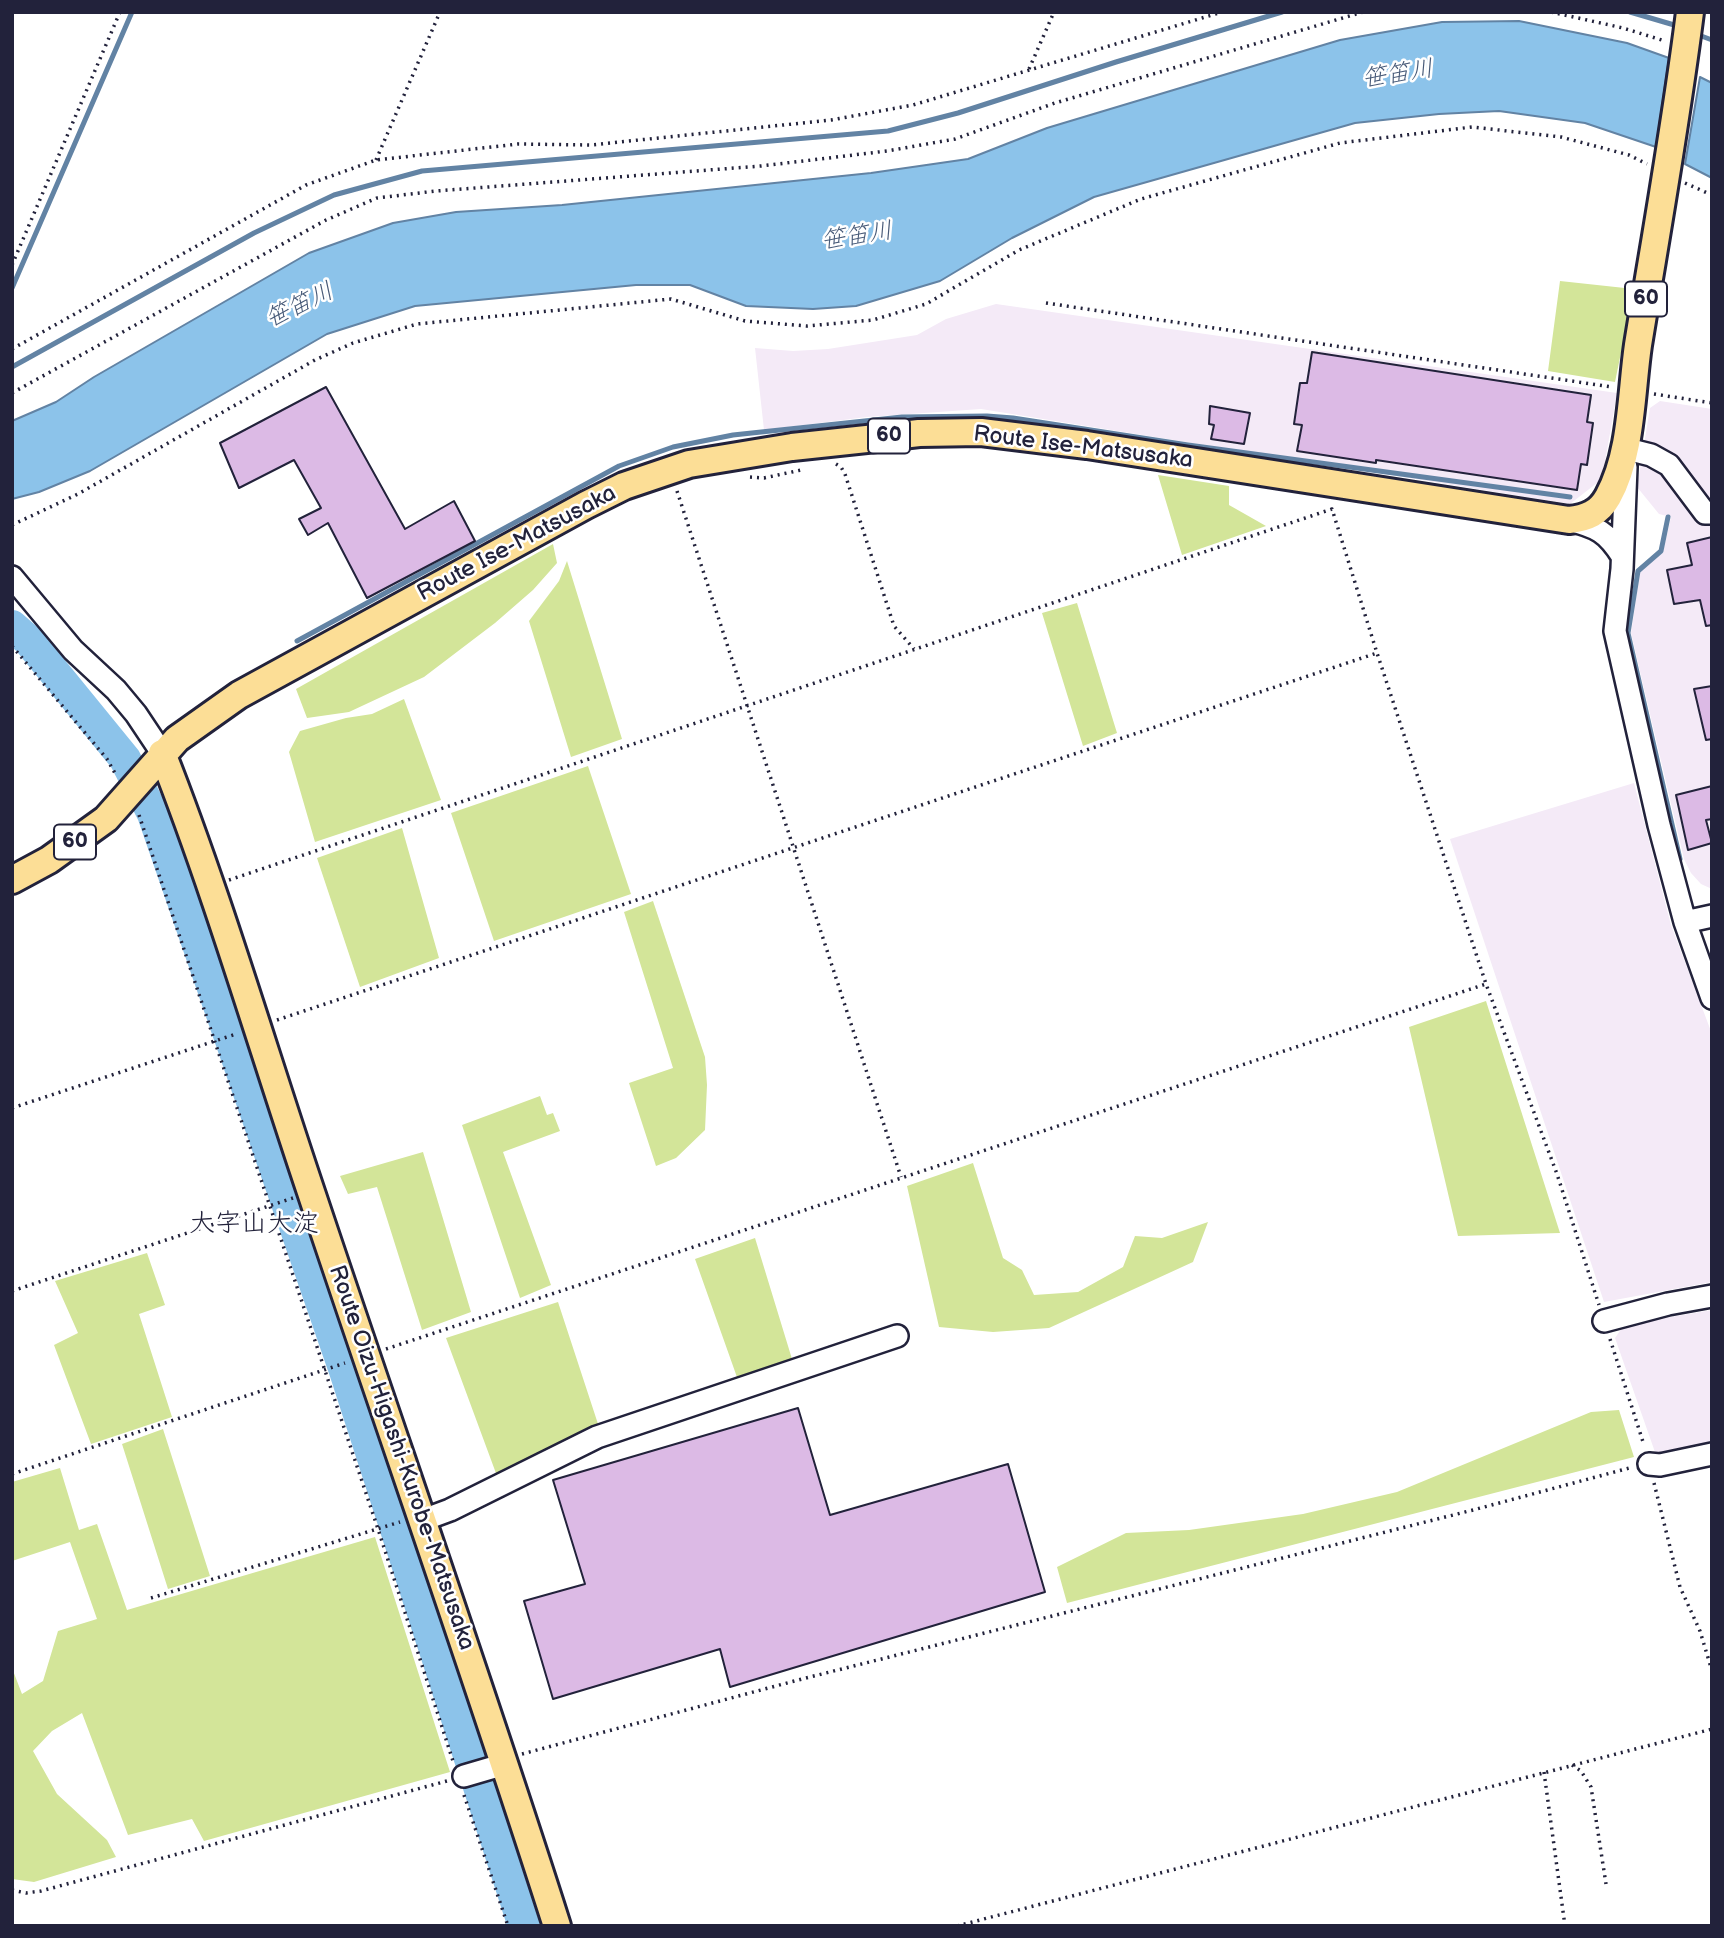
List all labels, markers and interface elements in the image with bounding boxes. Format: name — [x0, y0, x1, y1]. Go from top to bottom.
water label: 笹笛川 — [1360, 55, 1436, 95]
water label: 笹笛川 — [819, 217, 895, 257]
water label: 笹笛川 — [261, 277, 339, 335]
road number: 60 — [1625, 282, 1667, 316]
road number: 60 — [868, 418, 910, 453]
street label: Route Ise-Matsusaka — [972, 421, 1194, 475]
street label: Route Ise-Matsusaka — [413, 480, 621, 608]
road number: 60 — [54, 824, 96, 860]
district label: 大字山大淀 — [189, 1208, 319, 1240]
street label: Route Oizu-Higashi-Kurobe-Matsusaka — [322, 1262, 480, 1654]

